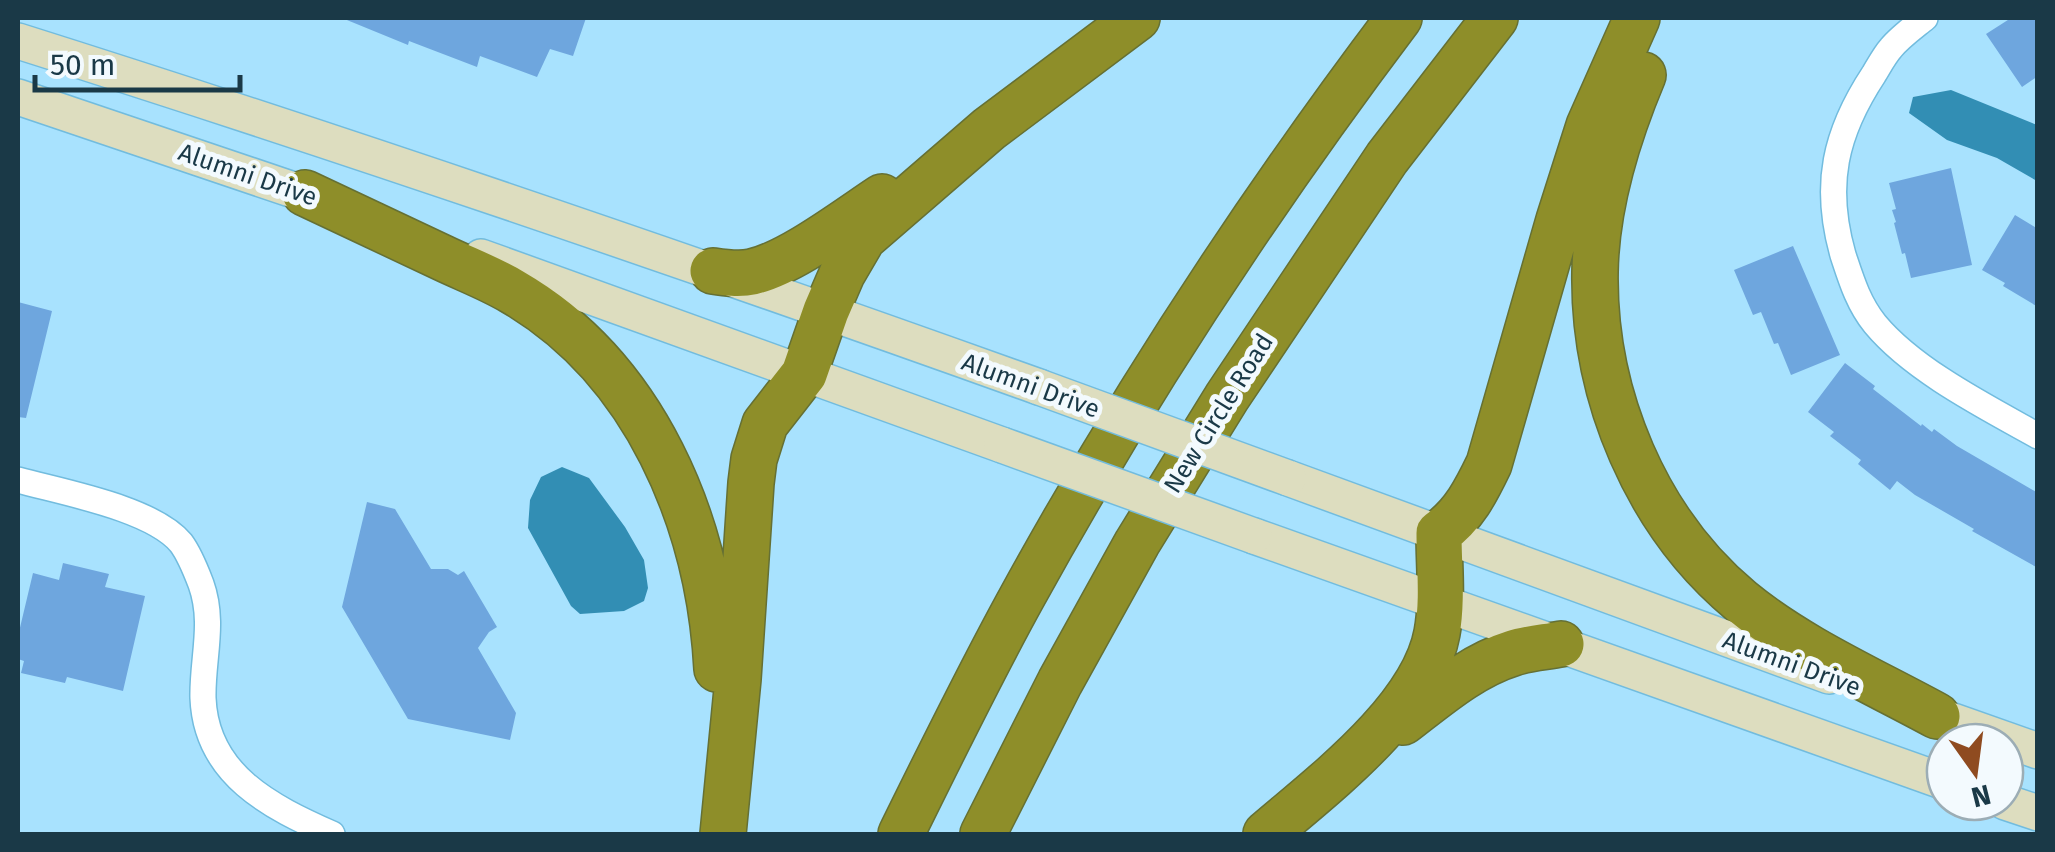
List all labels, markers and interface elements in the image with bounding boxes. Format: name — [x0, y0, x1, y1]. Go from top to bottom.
scale bar — [35, 30, 240, 92]
text: 50 m — [50, 47, 115, 83]
street label: Alumni Drive — [174, 137, 321, 213]
street label: New Circle Road — [1158, 328, 1280, 499]
street label: Alumni Drive — [958, 347, 1104, 425]
street label: Alumni Drive — [1719, 625, 1865, 703]
north arrow — [1925, 722, 2025, 822]
text: N — [1968, 778, 1994, 814]

